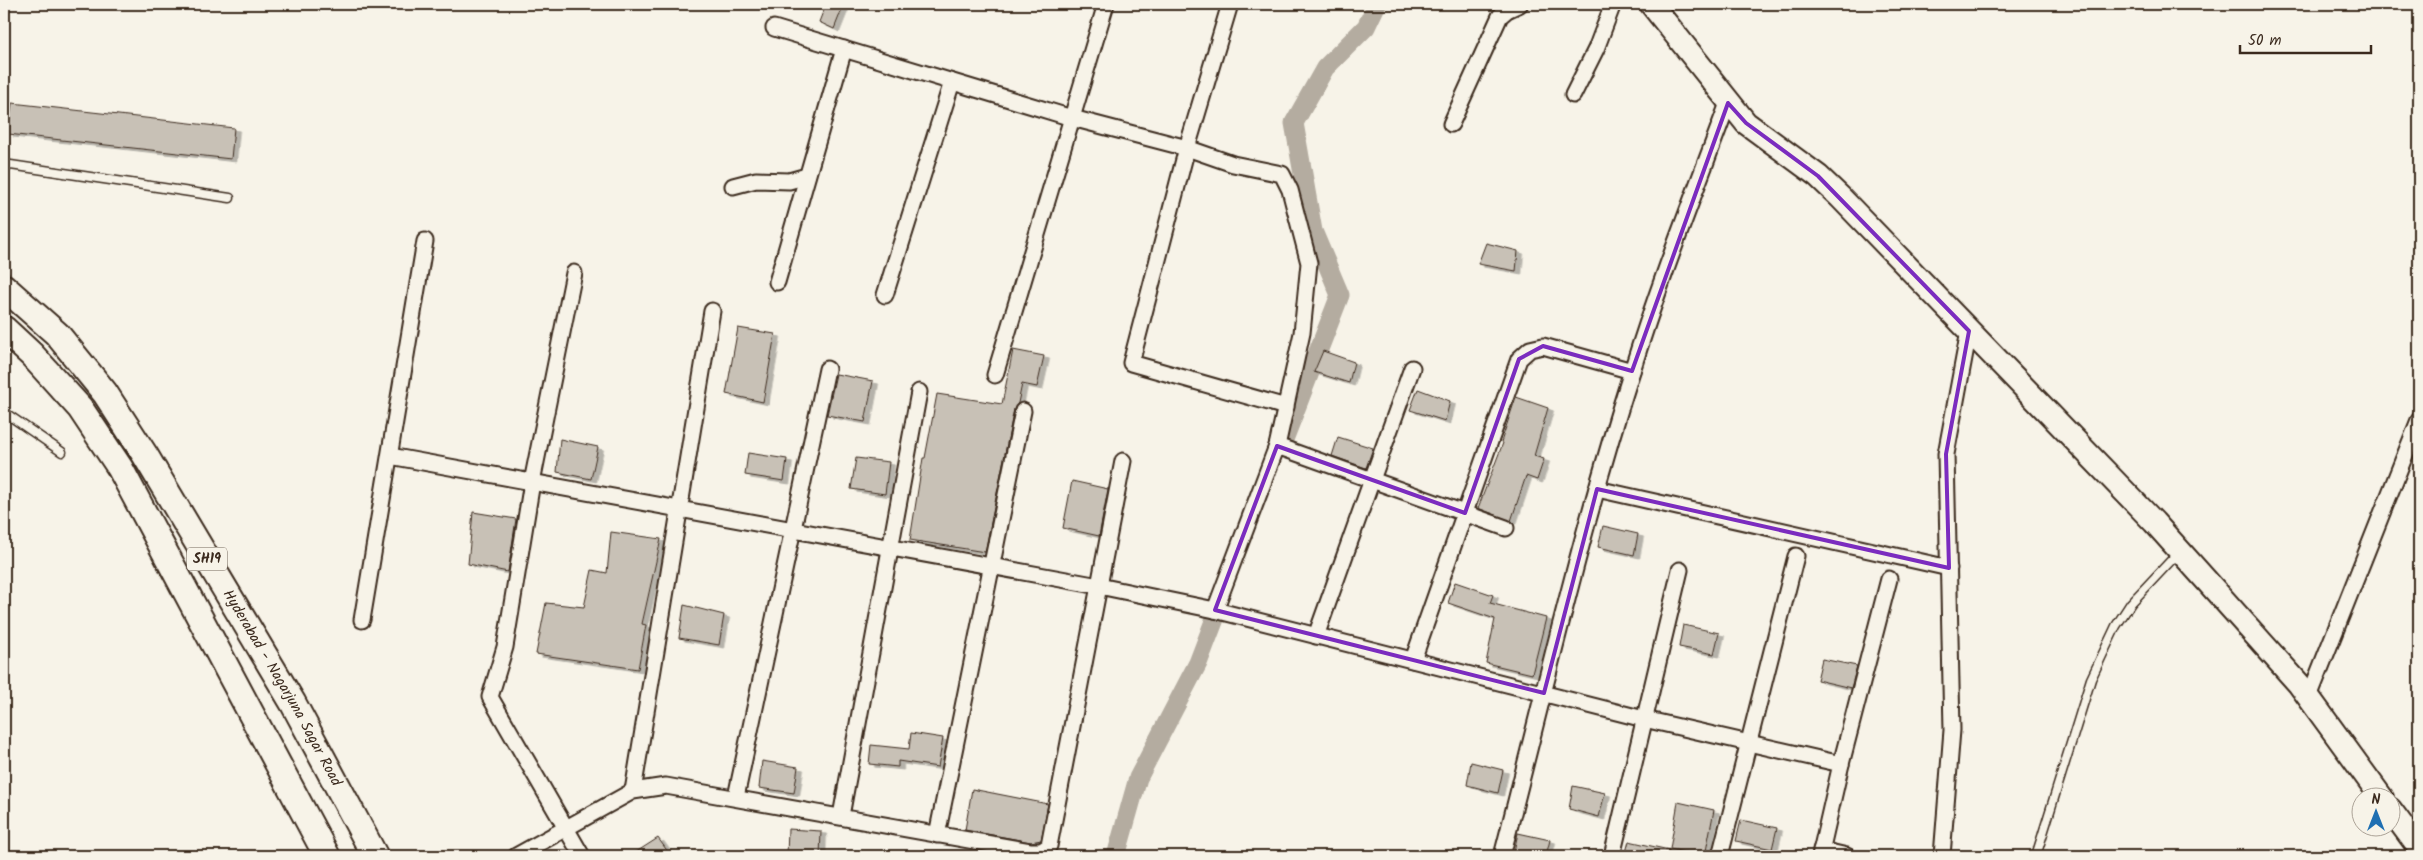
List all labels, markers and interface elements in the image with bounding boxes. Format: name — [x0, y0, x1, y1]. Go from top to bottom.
scale bar — [2240, 22, 2372, 54]
text: 50 m — [2248, 29, 2282, 53]
road number: SH19 — [187, 548, 227, 570]
street label: Hyderabad - Nagarjuna Sagar Road — [216, 585, 348, 791]
north arrow — [2350, 788, 2400, 838]
text: N — [2372, 789, 2381, 811]

